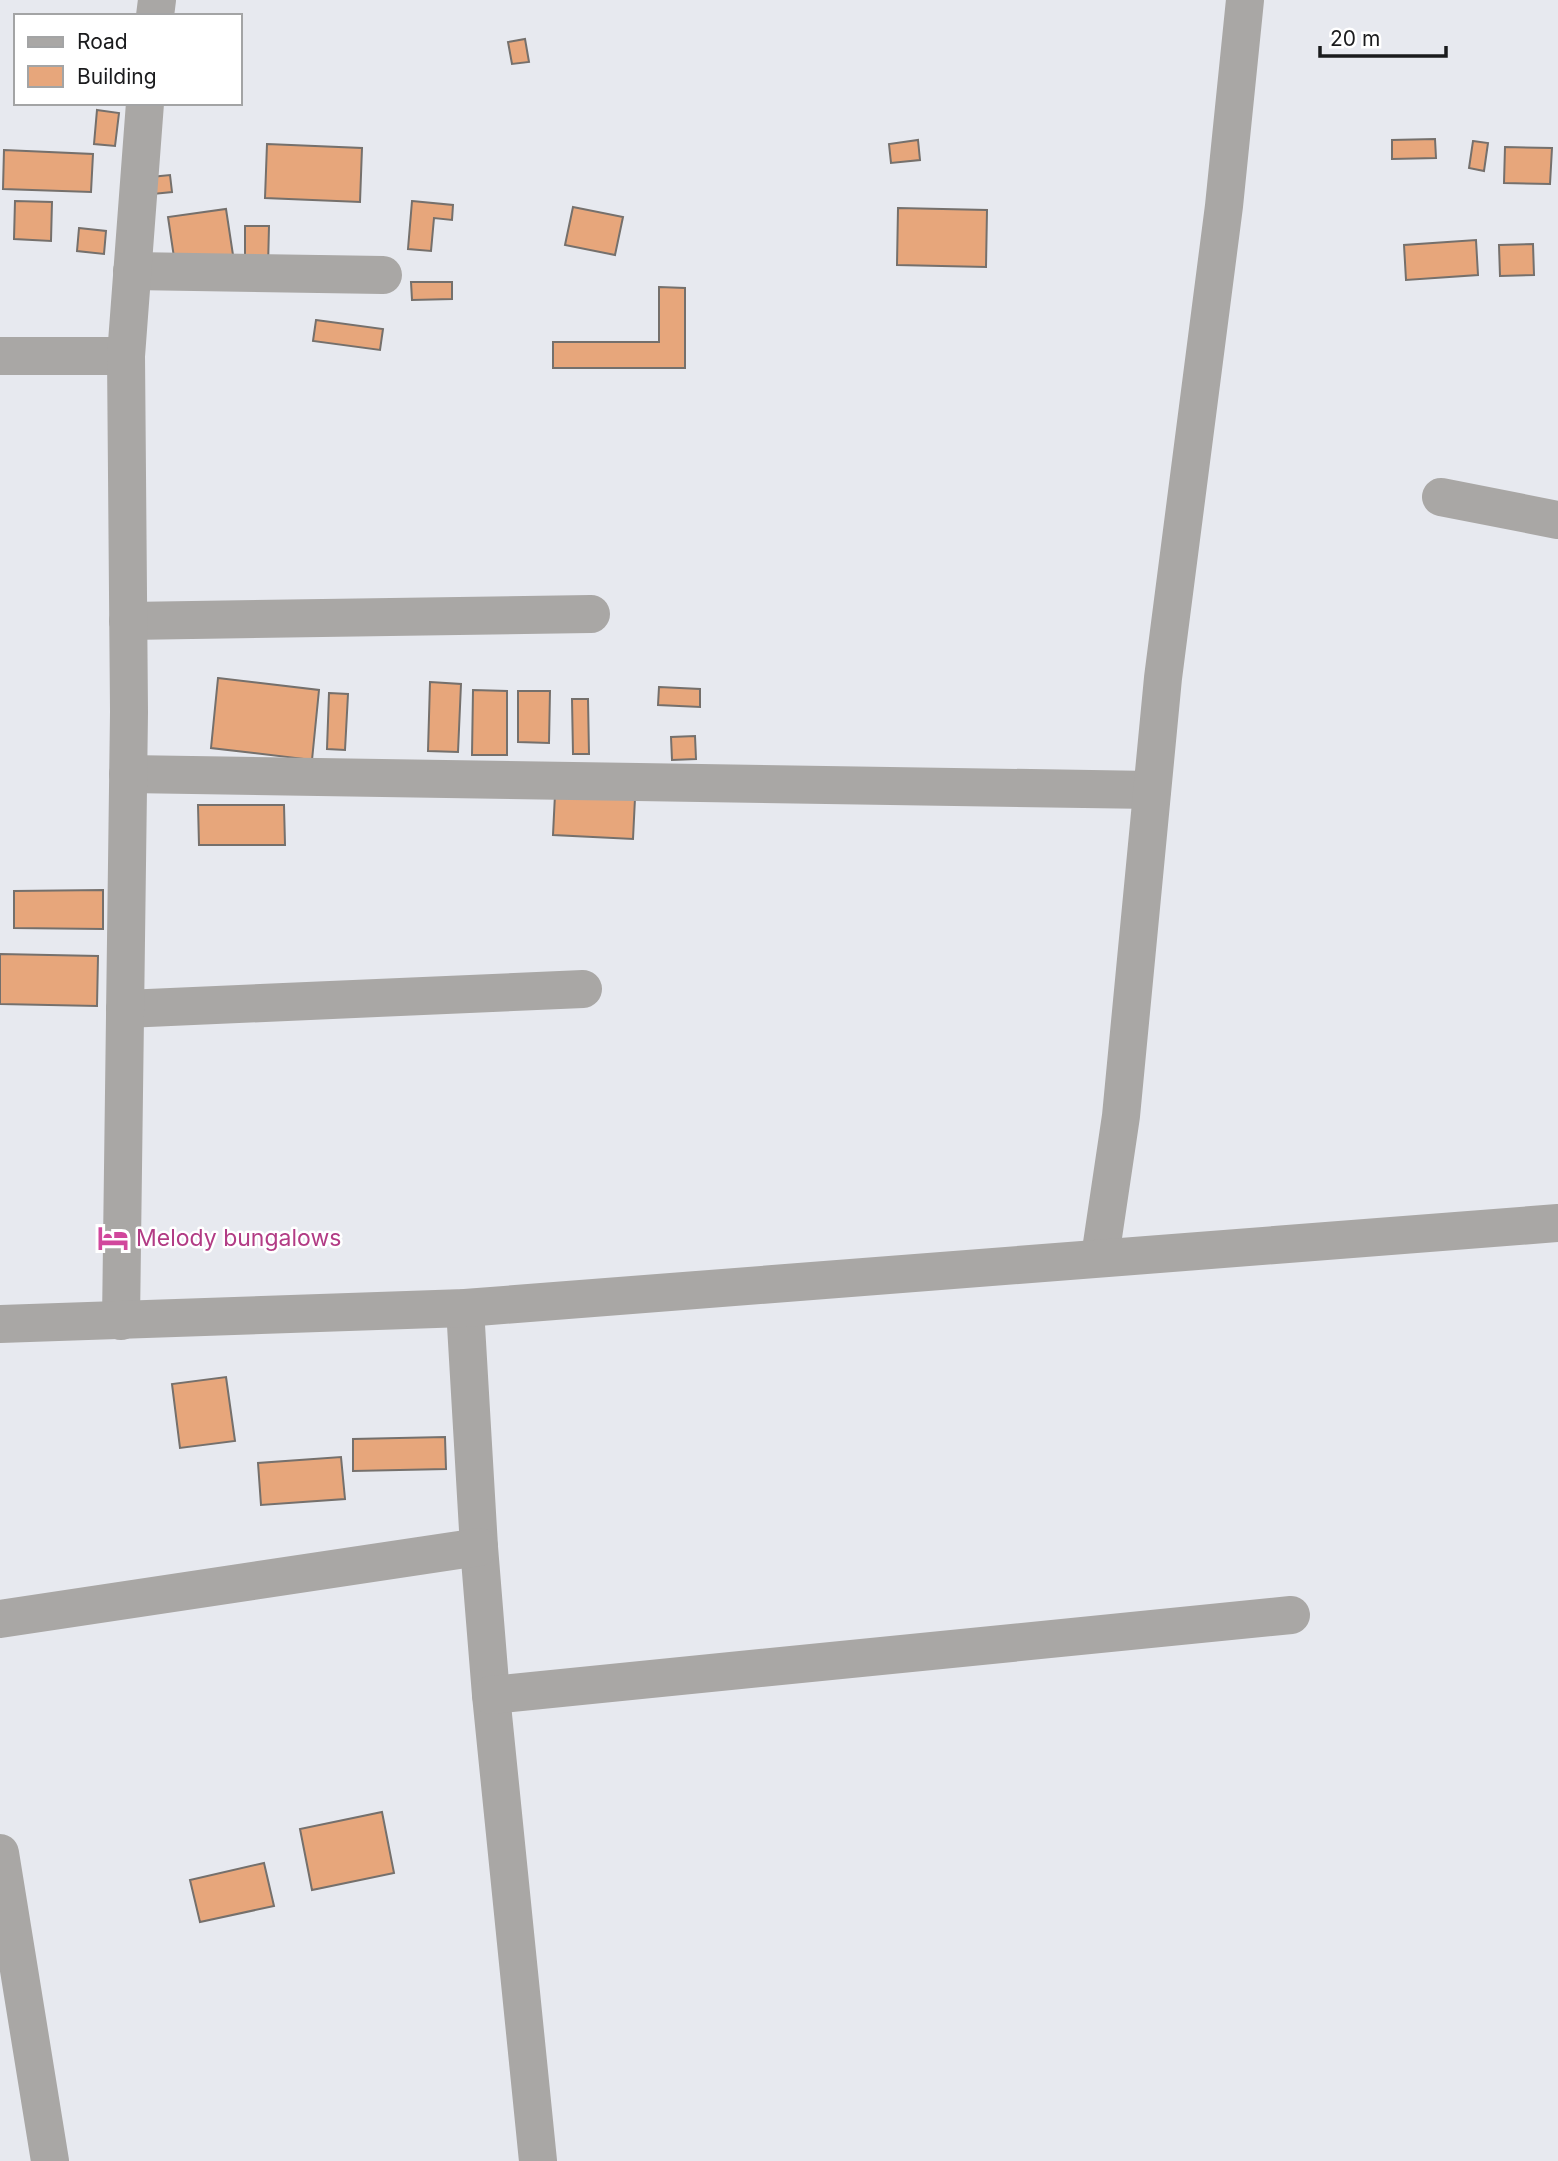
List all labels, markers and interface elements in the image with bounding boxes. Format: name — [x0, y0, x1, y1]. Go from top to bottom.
legend — [14, 14, 242, 105]
scale bar — [1320, 14, 1446, 58]
text: 20 m — [1330, 26, 1380, 51]
text: Road — [77, 29, 128, 54]
text: Building — [77, 64, 157, 89]
hotel icon: Melody bungalows — [96, 1221, 130, 1255]
place label: Melody bungalows — [136, 1224, 341, 1252]

